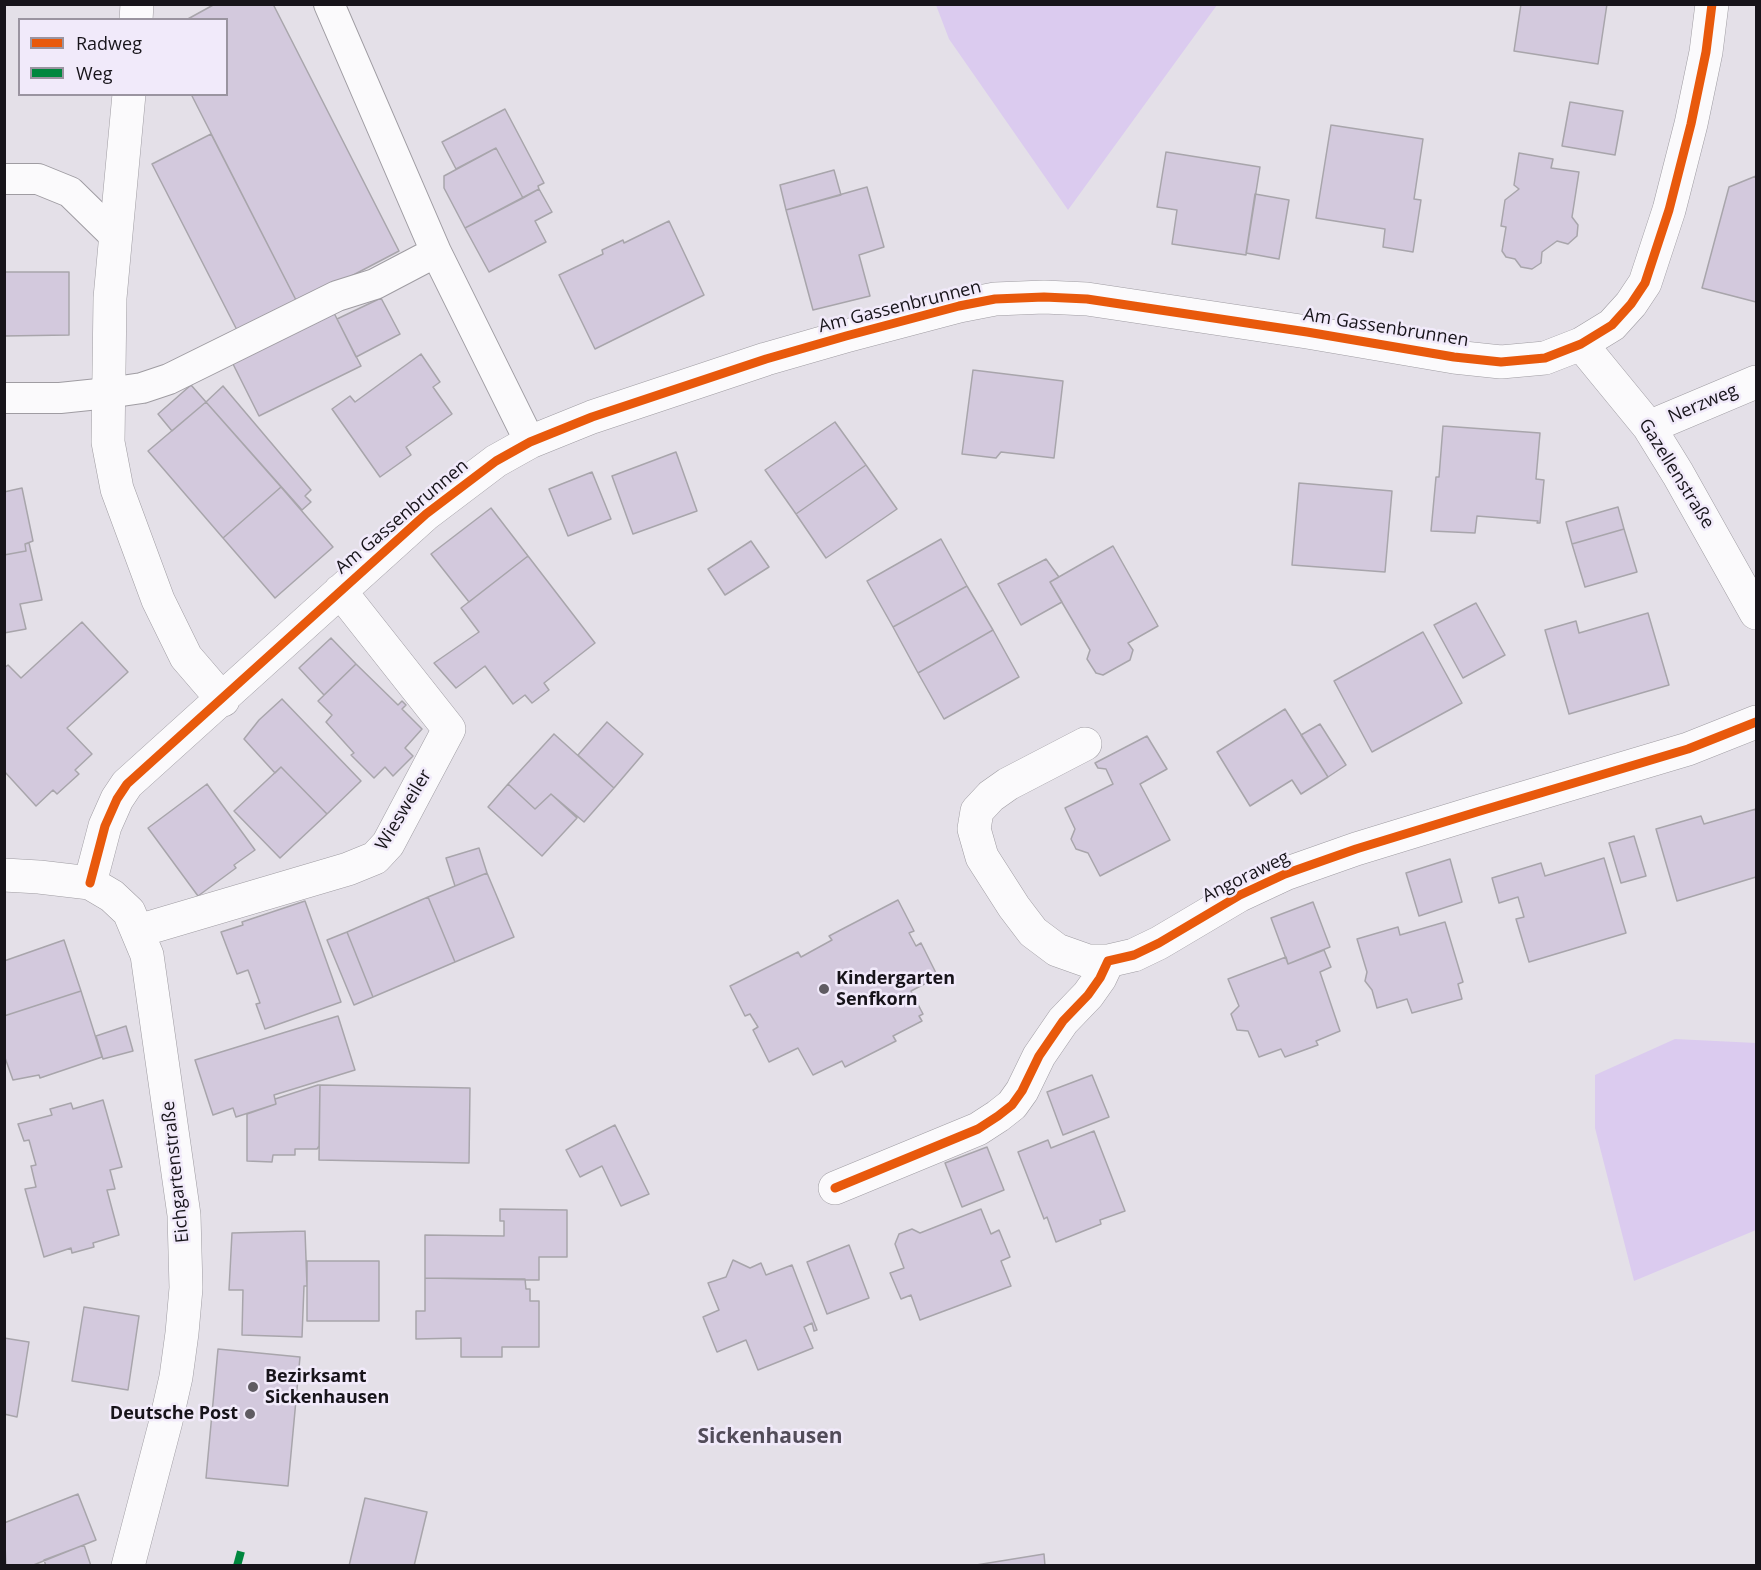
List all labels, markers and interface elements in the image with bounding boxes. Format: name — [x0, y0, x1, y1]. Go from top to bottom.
legend — [18, 18, 228, 96]
text: Radweg — [76, 31, 142, 55]
text: Weg — [76, 61, 113, 85]
street label: Am Gassenbrunnen — [816, 276, 984, 338]
street label: Am Gassenbrunnen — [1302, 304, 1470, 352]
street label: Nerzweg — [1665, 380, 1741, 428]
street label: Gazellenstraße — [1634, 415, 1718, 533]
street label: Am Gassenbrunnen — [331, 455, 473, 579]
street label: Wiesweiler — [371, 766, 437, 854]
street label: Angoraweg — [1199, 847, 1293, 907]
place label: Kindergarten Senfkorn — [836, 968, 955, 1010]
marker: Kindergarten Senfkorn — [817, 982, 831, 996]
street label: Eichgartenstraße — [158, 1100, 194, 1244]
place label: Bezirksamt Sickenhausen — [265, 1366, 389, 1408]
marker: Bezirksamt Sickenhausen — [246, 1380, 260, 1394]
place label: Deutsche Post — [110, 1403, 238, 1425]
marker: Deutsche Post — [243, 1407, 257, 1421]
district label: Sickenhausen — [698, 1424, 842, 1450]

